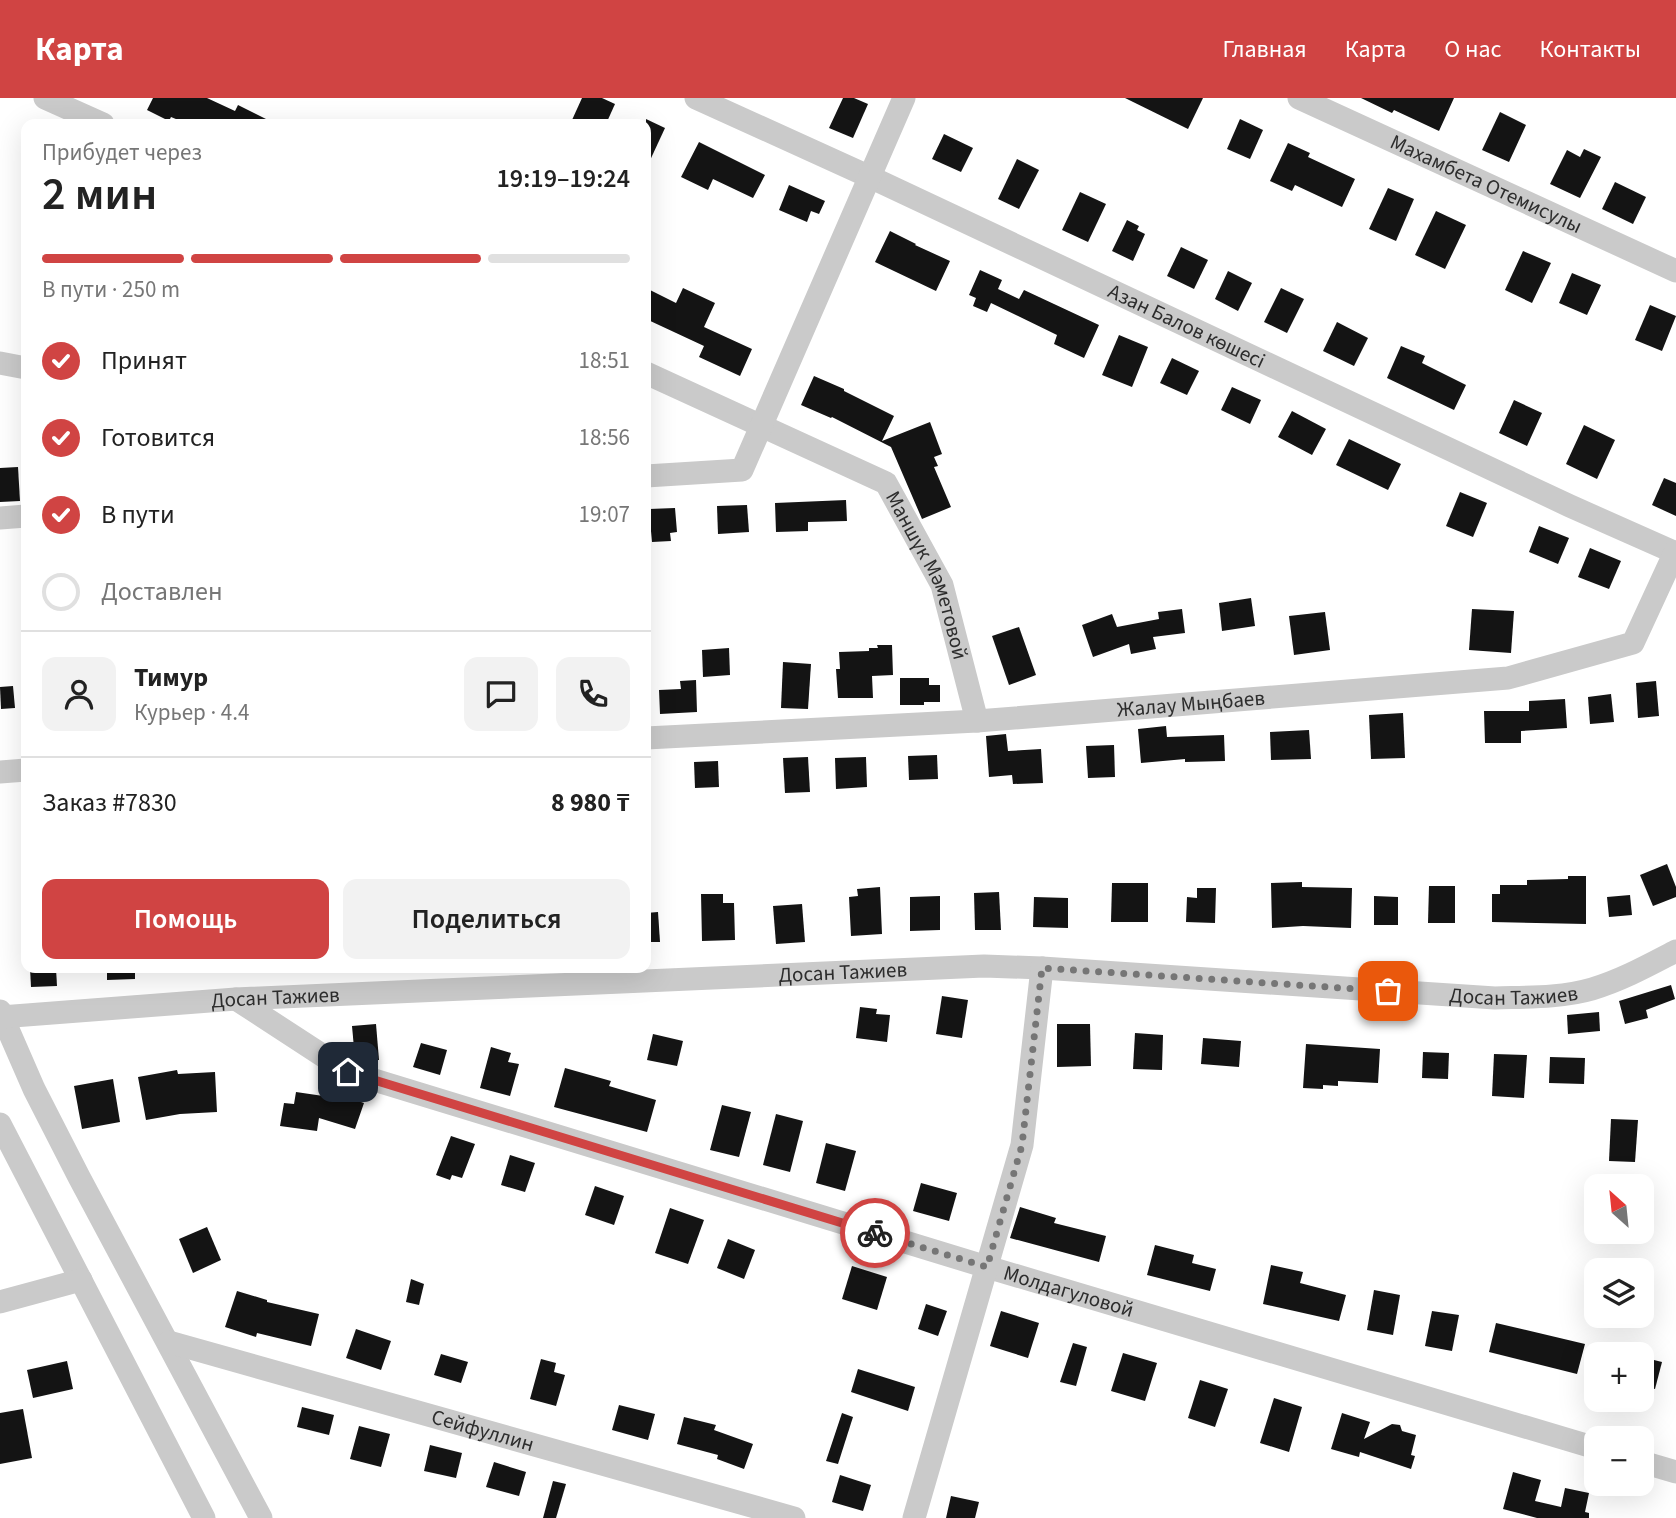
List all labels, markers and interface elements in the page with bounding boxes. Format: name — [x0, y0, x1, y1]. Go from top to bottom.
text: Карта — [35, 26, 124, 73]
text: Главная — [1222, 32, 1307, 67]
text: Карта — [1345, 32, 1406, 67]
text: О нас — [1444, 32, 1501, 67]
text: Контакты — [1539, 32, 1641, 67]
street label: Махамбета Отемисулы — [1385, 127, 1587, 241]
text: Прибудет через — [42, 136, 202, 169]
text: 19:19–19:24 — [497, 160, 630, 197]
text: 2 мин — [42, 162, 157, 227]
text: В пути · 250 m — [42, 273, 180, 306]
street label: Азан Балов көшесі — [1103, 276, 1270, 376]
icon: check — [42, 342, 80, 380]
text: Принят — [101, 342, 187, 379]
text: 18:51 — [579, 344, 630, 377]
icon: check — [42, 419, 80, 457]
text: Готовится — [101, 419, 215, 456]
text: 18:56 — [579, 421, 630, 454]
street label: Маншүк Мәметовой — [878, 486, 976, 663]
icon: check — [42, 496, 80, 534]
text: В пути — [101, 496, 175, 533]
text: 19:07 — [579, 498, 630, 531]
text: Доставлен — [101, 573, 223, 610]
button: person — [42, 657, 116, 731]
button: chat — [464, 657, 538, 731]
button: phone — [556, 657, 630, 731]
text: Тимур — [134, 659, 208, 696]
street label: Жалау Мыңбаев — [1116, 683, 1266, 725]
text: Курьер · 4.4 — [134, 696, 249, 729]
text: Заказ #7830 — [42, 784, 177, 821]
text: 8 980 ₸ — [551, 784, 630, 821]
button: Помощь — [42, 879, 329, 959]
button: Поделиться — [343, 879, 630, 959]
street label: Досан Тажиев — [778, 954, 908, 990]
pin — [1358, 961, 1418, 1021]
icon: bag — [1369, 972, 1407, 1010]
street label: Досан Тажиев — [1448, 978, 1580, 1013]
street label: Досан Тажиев — [210, 979, 340, 1016]
pin — [318, 1042, 378, 1102]
icon: home — [329, 1053, 367, 1091]
north arrow — [1584, 1174, 1654, 1244]
map controls — [1584, 1174, 1654, 1496]
courier — [840, 1198, 910, 1268]
icon: bike — [856, 1214, 894, 1252]
street label: Молдагуловой — [1000, 1258, 1137, 1325]
button: layers — [1584, 1258, 1654, 1328]
button: + — [1584, 1342, 1654, 1412]
street label: Сейфуллин — [428, 1402, 538, 1459]
button: − — [1584, 1426, 1654, 1496]

